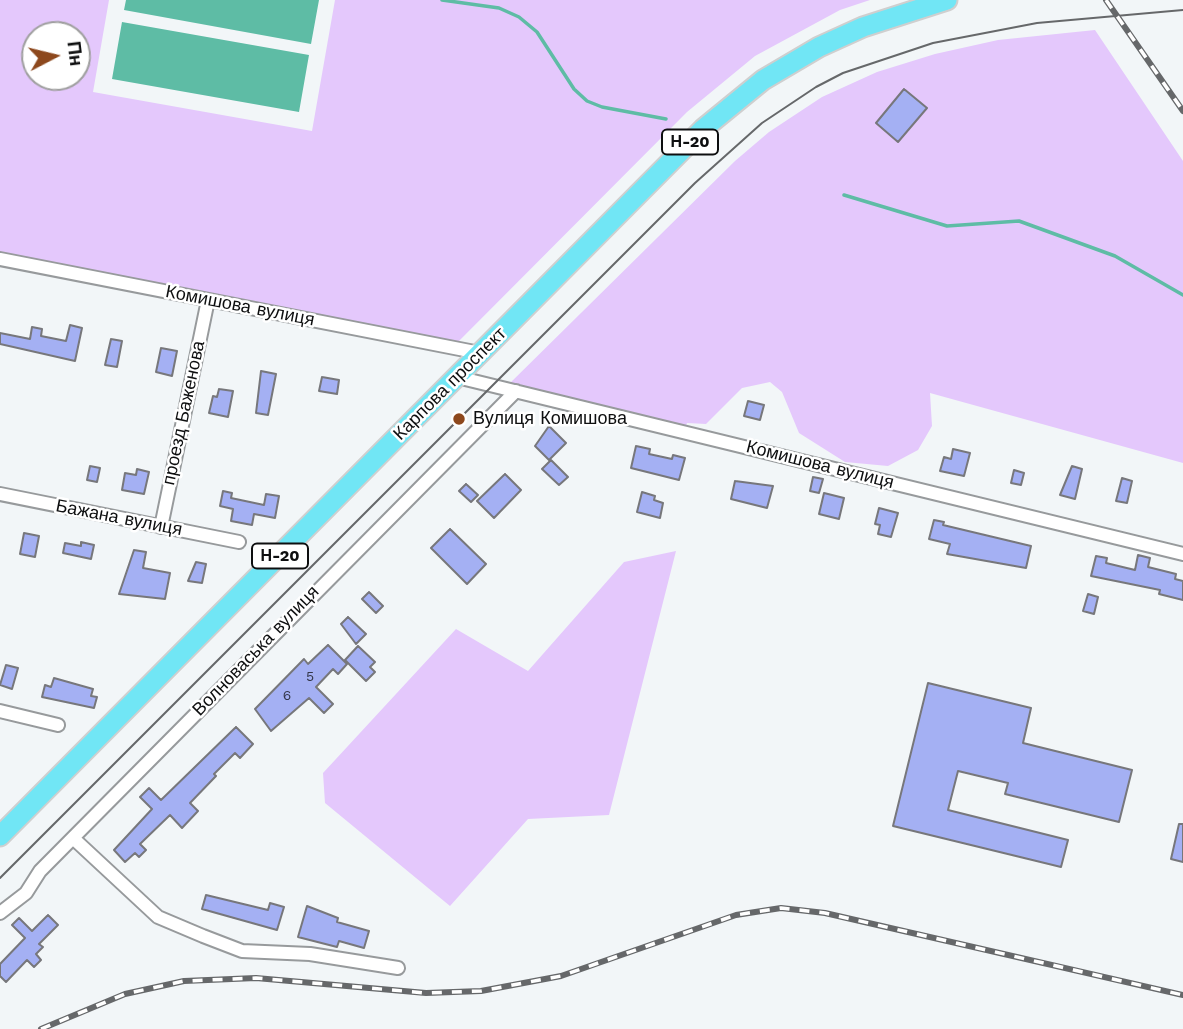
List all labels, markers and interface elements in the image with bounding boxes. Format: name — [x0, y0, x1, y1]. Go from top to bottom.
north arrow — [21, 21, 91, 91]
text: Пн — [62, 40, 88, 67]
road number: Н-20 — [662, 130, 718, 154]
street label: Комишова вулиця — [164, 281, 316, 331]
street label: Карпова проспект — [389, 323, 511, 445]
street label: проезд Баженова — [158, 339, 210, 487]
place label: Вулиця Комишова — [473, 408, 627, 430]
marker: Вулиця Комишова — [451, 411, 467, 427]
street label: Комишова вулиця — [744, 436, 896, 494]
street label: Бажана вулиця — [54, 495, 184, 541]
road number: Н-20 — [252, 544, 308, 568]
street label: Волноваська вулиця — [188, 581, 324, 721]
house number: 5 — [306, 669, 314, 685]
house number: 6 — [283, 688, 291, 704]

